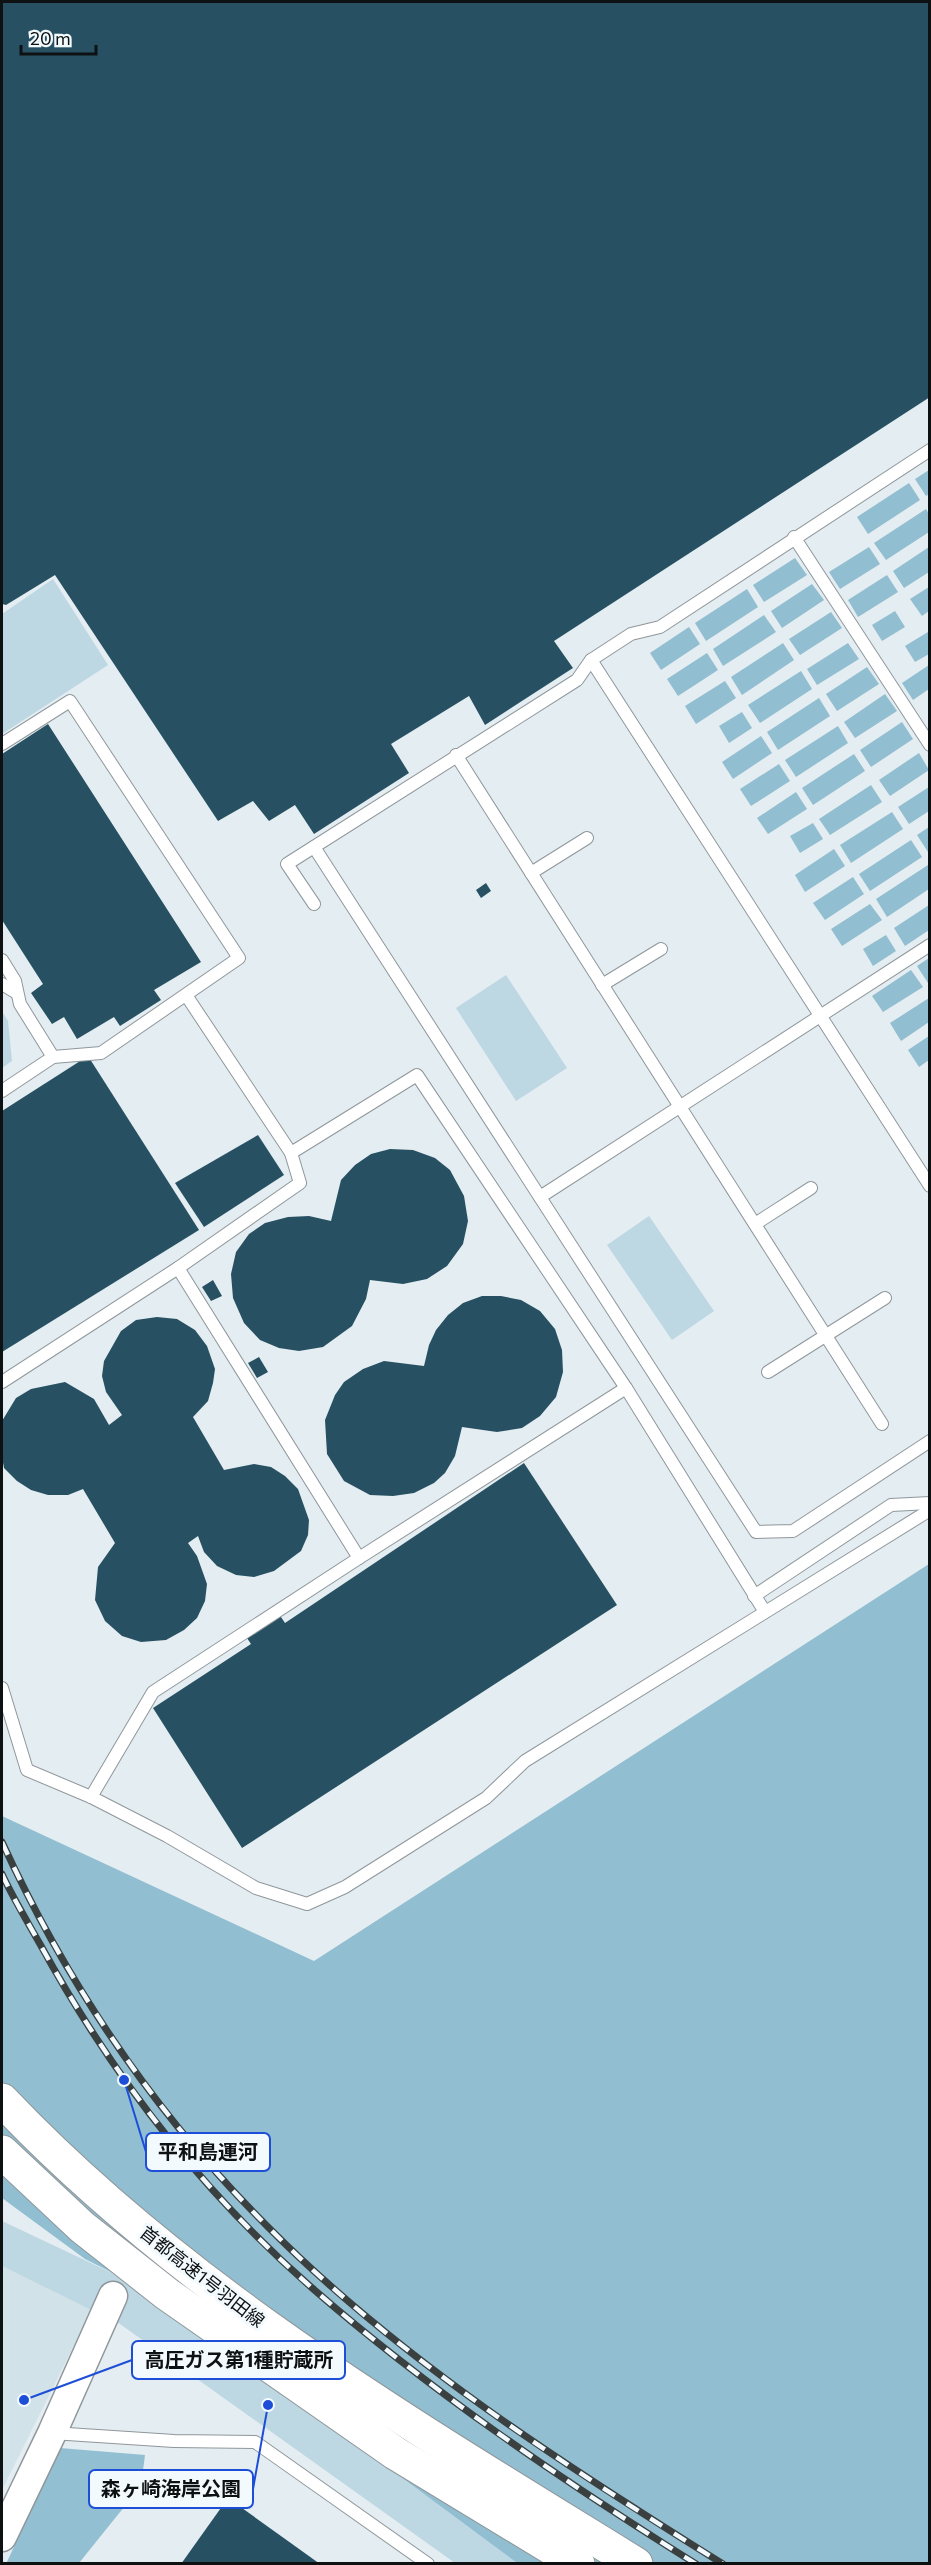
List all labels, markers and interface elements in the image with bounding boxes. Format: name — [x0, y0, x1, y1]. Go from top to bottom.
scale bar — [21, 18, 96, 56]
text: 20 m — [30, 27, 71, 49]
callout: 平和島運河 — [146, 2133, 270, 2171]
text: 平和島運河 — [158, 2139, 258, 2163]
street label: 首都高速1号羽田線 — [136, 2221, 269, 2332]
callout: 高圧ガス第1種貯蔵所 — [132, 2341, 345, 2379]
text: 高圧ガス第1種貯蔵所 — [144, 2347, 334, 2371]
callout: 森ヶ崎海岸公園 — [89, 2470, 253, 2508]
text: 森ヶ崎海岸公園 — [101, 2476, 241, 2500]

